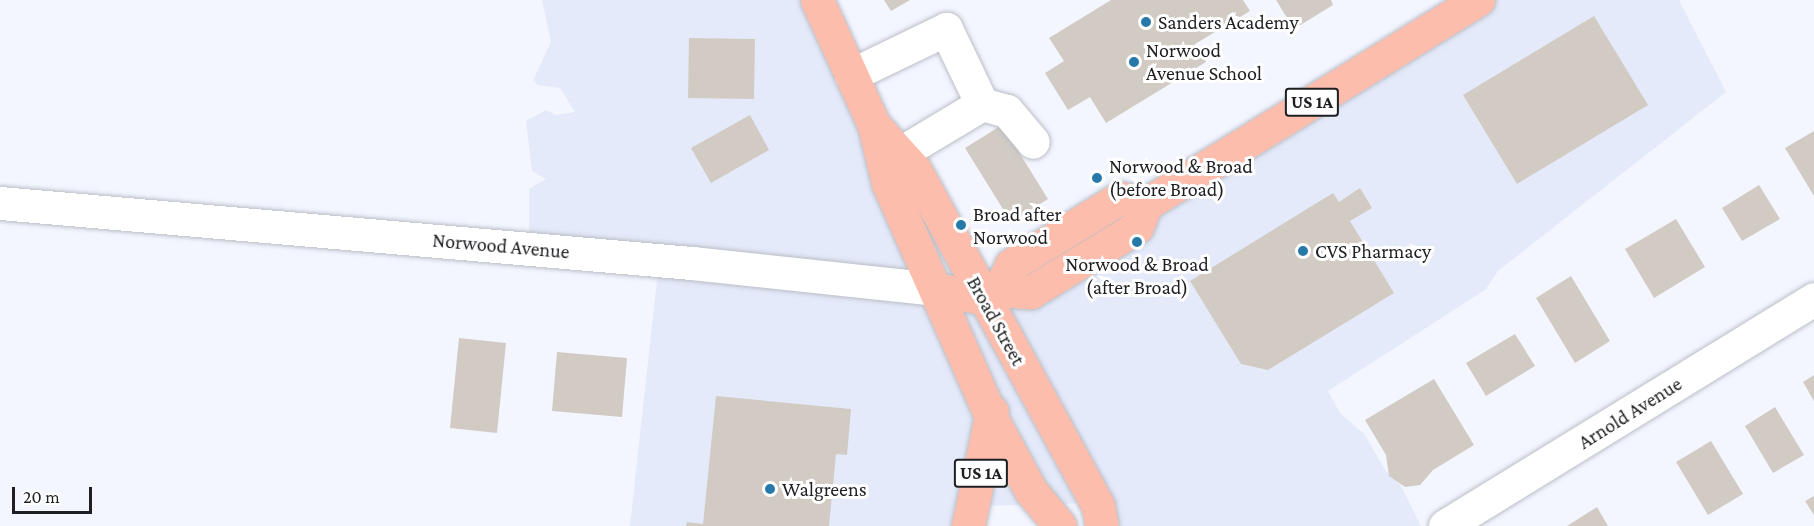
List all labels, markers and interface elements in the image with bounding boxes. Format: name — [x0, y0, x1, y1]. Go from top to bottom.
place label: Sanders Academy — [1158, 10, 1299, 34]
marker: Sanders Academy — [1139, 15, 1153, 29]
place label: Norwood Avenue School — [1146, 39, 1262, 86]
marker: Norwood Avenue School — [1127, 55, 1141, 69]
road number: US 1A — [1284, 87, 1340, 117]
place label: Norwood & Broad (before Broad) — [1109, 154, 1253, 201]
marker: Norwood & Broad (before Broad) — [1090, 171, 1104, 185]
place label: Broad after Norwood — [973, 202, 1062, 249]
marker: Broad after Norwood — [954, 218, 968, 232]
street label: Norwood Avenue — [431, 228, 571, 264]
marker: Norwood & Broad (after Broad) — [1130, 235, 1144, 249]
place label: CVS Pharmacy — [1315, 239, 1431, 263]
marker: CVS Pharmacy — [1296, 244, 1310, 258]
place label: Norwood & Broad (after Broad) — [1065, 252, 1209, 299]
street label: Broad Street — [962, 272, 1030, 370]
street label: Arnold Avenue — [1574, 372, 1686, 454]
road number: US 1A — [952, 458, 1010, 488]
scale bar — [15, 475, 94, 513]
place label: Walgreens — [782, 477, 866, 501]
marker: Walgreens — [763, 482, 777, 496]
text: 20 m — [23, 487, 60, 507]

